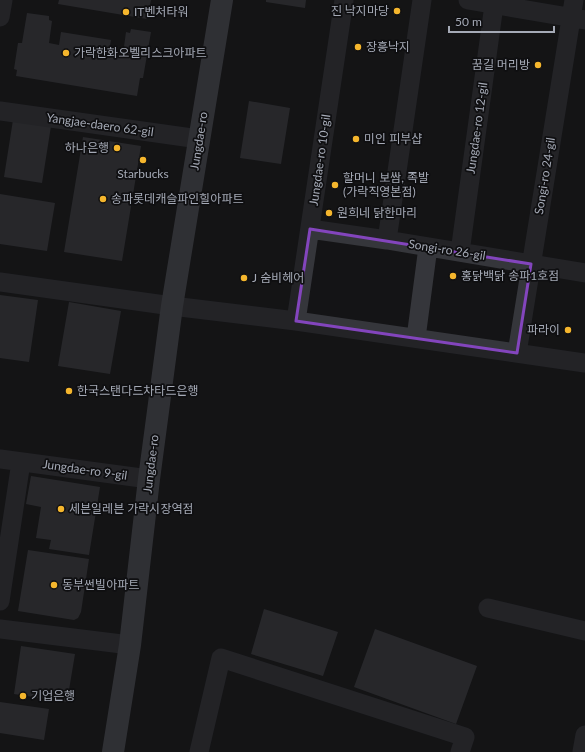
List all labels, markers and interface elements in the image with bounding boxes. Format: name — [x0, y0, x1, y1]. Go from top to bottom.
place label: 진 낙지마당 — [331, 3, 389, 18]
place label: IT벤처타워 — [134, 4, 189, 19]
marker: 진 낙지마당 — [392, 6, 402, 16]
marker: IT벤처타워 — [121, 7, 131, 17]
scale bar — [449, 8, 554, 34]
text: 50 m — [455, 14, 482, 29]
place label: 장흥낙지 — [366, 39, 410, 54]
marker: 장흥낙지 — [353, 42, 363, 52]
place label: 가락한화오벨리스크아파트 — [74, 45, 206, 60]
marker: 가락한화오벨리스크아파트 — [61, 48, 71, 58]
place label: 꿈길 머리방 — [472, 57, 530, 72]
marker: 꿈길 머리방 — [533, 60, 543, 70]
street label: Jungdae-ro 12-gil — [463, 81, 490, 175]
street label: Yangjae-daero 62-gil — [46, 110, 155, 139]
street label: Jungdae-ro — [186, 110, 211, 171]
street label: Jungdae-ro 10-gil — [306, 113, 333, 207]
place label: 미인 피부샵 — [364, 131, 422, 146]
marker: 미인 피부샵 — [351, 134, 361, 144]
street label: Songi-ro 24-gil — [531, 136, 558, 216]
place label: 하나은행 — [65, 140, 109, 155]
marker: 하나은행 — [112, 143, 122, 153]
marker: Starbucks — [138, 155, 148, 165]
place label: Starbucks — [117, 166, 169, 181]
place label: 할머니 보쌈, 족발 (가락직영본점) — [343, 170, 429, 199]
marker: 할머니 보쌈, 족발 (가락직영본점) — [330, 180, 340, 190]
place label: 송파롯데캐슬파인힐아파트 — [111, 191, 243, 206]
marker: 송파롯데캐슬파인힐아파트 — [98, 194, 108, 204]
place label: 원희네 닭한마리 — [337, 205, 417, 220]
marker: 원희네 닭한마리 — [324, 208, 334, 218]
street label: Songi-ro 26-gil — [407, 236, 487, 263]
place label: 홍닭백닭 송파1호점 — [461, 268, 559, 283]
place label: J 숨비헤어 — [252, 270, 304, 285]
marker: 홍닭백닭 송파1호점 — [448, 271, 458, 281]
marker: J 숨비헤어 — [239, 273, 249, 283]
place label: 파라이 — [527, 322, 560, 337]
marker: 파라이 — [563, 325, 573, 335]
place label: 한국스탠다드차타드은행 — [77, 383, 198, 398]
marker: 한국스탠다드차타드은행 — [64, 386, 74, 396]
street label: Jungdae-ro — [139, 434, 162, 494]
street label: Jungdae-ro 9-gil — [42, 456, 128, 483]
place label: 세븐일레븐 가락시장역점 — [69, 501, 194, 516]
marker: 세븐일레븐 가락시장역점 — [56, 504, 66, 514]
place label: 동부썬빌아파트 — [62, 577, 139, 592]
marker: 동부썬빌아파트 — [49, 580, 59, 590]
place label: 기업은행 — [31, 688, 75, 703]
marker: 기업은행 — [18, 691, 28, 701]

